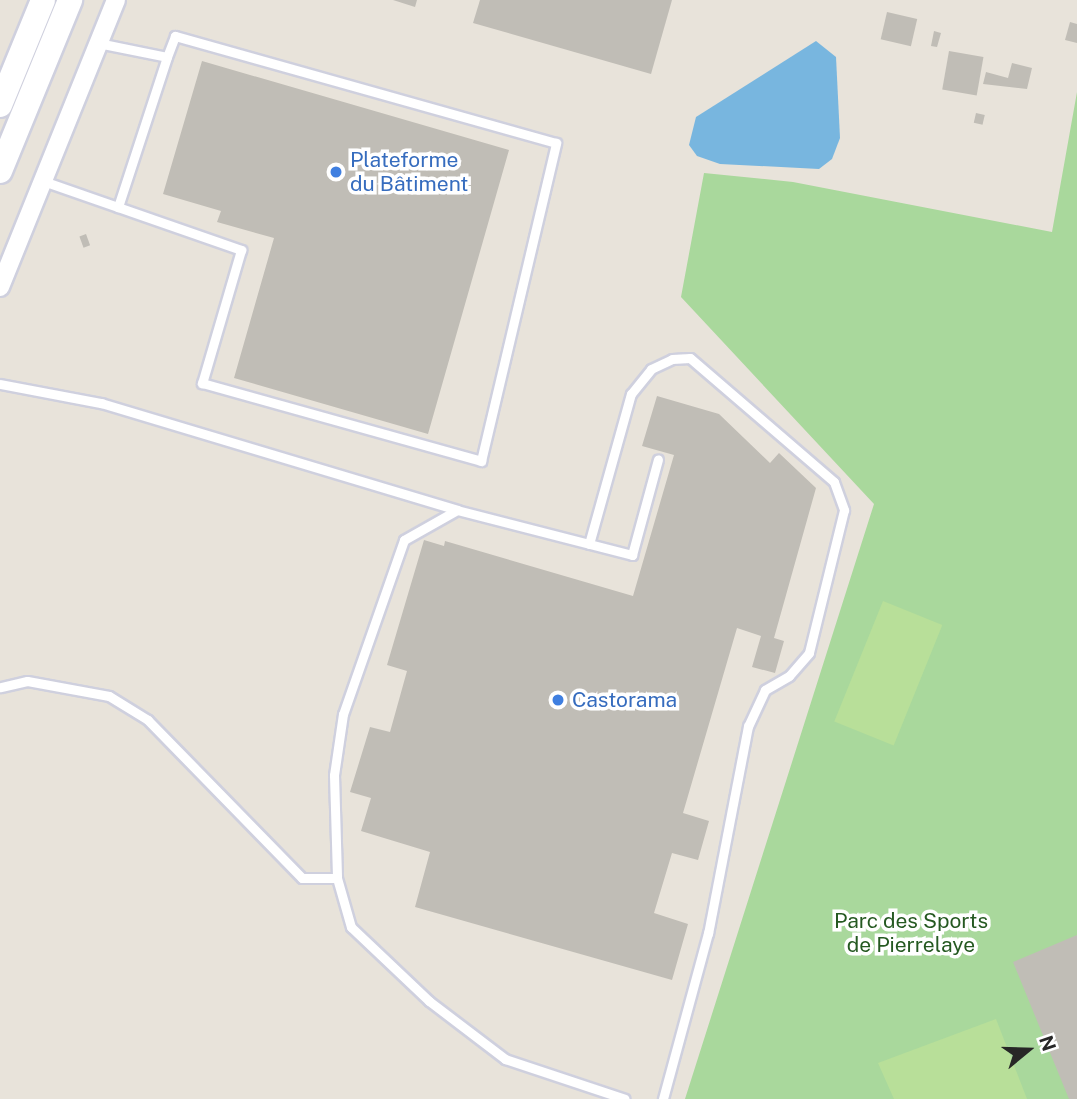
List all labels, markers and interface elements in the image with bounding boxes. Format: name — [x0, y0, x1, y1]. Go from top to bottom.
place label: Plateforme du Bâtiment — [350, 147, 468, 197]
marker: Plateforme du Bâtiment — [328, 164, 344, 180]
place label: Castorama — [572, 687, 677, 713]
marker: Castorama — [550, 692, 566, 708]
park label: Parc des Sports de Pierrelaye — [834, 908, 988, 958]
north arrow — [993, 1015, 1063, 1085]
text: N — [1035, 1033, 1061, 1054]

